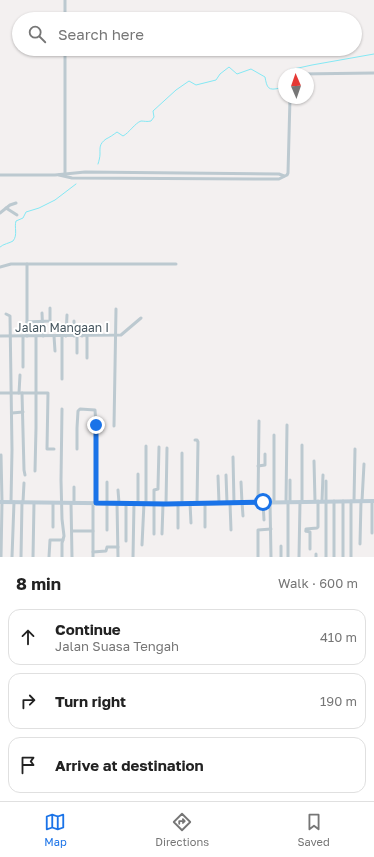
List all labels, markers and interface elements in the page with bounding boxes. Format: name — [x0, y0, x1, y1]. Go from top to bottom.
search box — [12, 12, 362, 56]
icon: search — [26, 23, 48, 45]
text: Search here — [58, 25, 144, 43]
north arrow — [278, 68, 314, 104]
street label: Jalan Mangaan I — [15, 320, 109, 335]
route end — [87, 416, 105, 434]
route start — [254, 493, 272, 511]
text: 8 min — [16, 573, 61, 594]
text: Walk · 600 m — [278, 575, 358, 591]
text: Continue — [55, 620, 121, 638]
icon: ahead — [17, 626, 39, 648]
text: 410 m — [320, 629, 357, 645]
text: Jalan Suasa Tengah — [55, 638, 179, 654]
icon: right — [17, 690, 39, 712]
text: Turn right — [55, 692, 126, 710]
text: 190 m — [320, 693, 357, 709]
icon: arrive — [17, 754, 39, 776]
text: Arrive at destination — [55, 756, 204, 774]
tab: Map — [44, 811, 67, 848]
tab: Directions — [155, 811, 209, 848]
tab: Saved — [298, 811, 330, 848]

